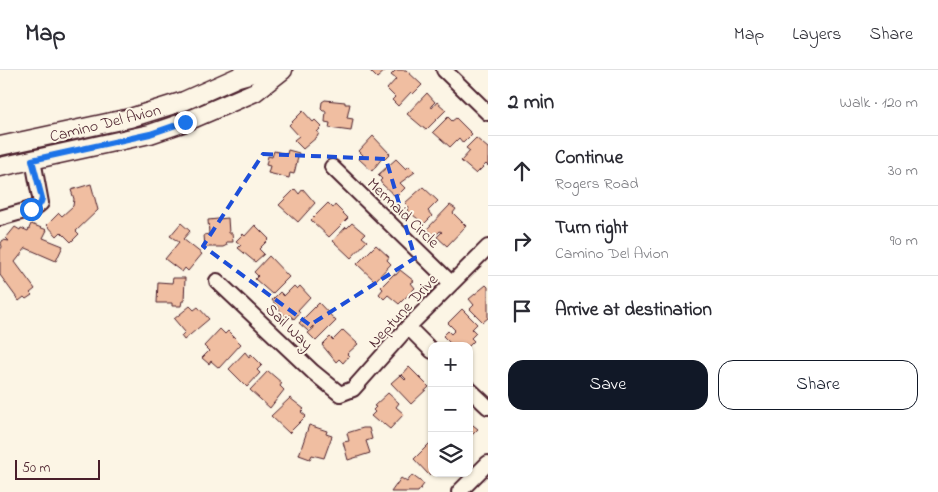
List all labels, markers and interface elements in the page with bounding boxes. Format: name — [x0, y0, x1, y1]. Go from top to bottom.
text: Map — [25, 17, 66, 52]
text: Map — [734, 22, 764, 48]
text: Layers — [792, 22, 842, 48]
text: Share — [870, 22, 913, 48]
text: 2 min — [508, 88, 554, 118]
text: Walk · 120 m — [839, 91, 918, 115]
street label: Camino Del Avion — [47, 99, 164, 149]
route end — [174, 111, 197, 134]
text: Continue — [555, 145, 623, 172]
icon: ahead — [508, 157, 536, 185]
text: 30 m — [888, 159, 918, 183]
text: Rogers Road — [555, 172, 638, 196]
street label: Mermaid Circle — [361, 173, 445, 255]
route start — [20, 198, 43, 221]
text: Turn right — [555, 215, 628, 242]
icon: right — [508, 227, 536, 255]
text: 90 m — [890, 229, 918, 253]
text: Camino Del Avion — [555, 242, 669, 266]
street label: Neptune Drive — [363, 268, 445, 354]
icon: arrive — [508, 297, 536, 325]
text: Arrive at destination — [555, 297, 712, 324]
street label: Sail Way — [259, 299, 318, 356]
map controls — [428, 342, 473, 477]
button: + — [428, 342, 473, 387]
button: Save — [508, 360, 708, 410]
button: Share — [718, 360, 918, 410]
button: − — [428, 387, 473, 432]
button: layers — [428, 432, 473, 477]
scale bar — [15, 457, 100, 480]
text: 50 m — [22, 458, 50, 479]

